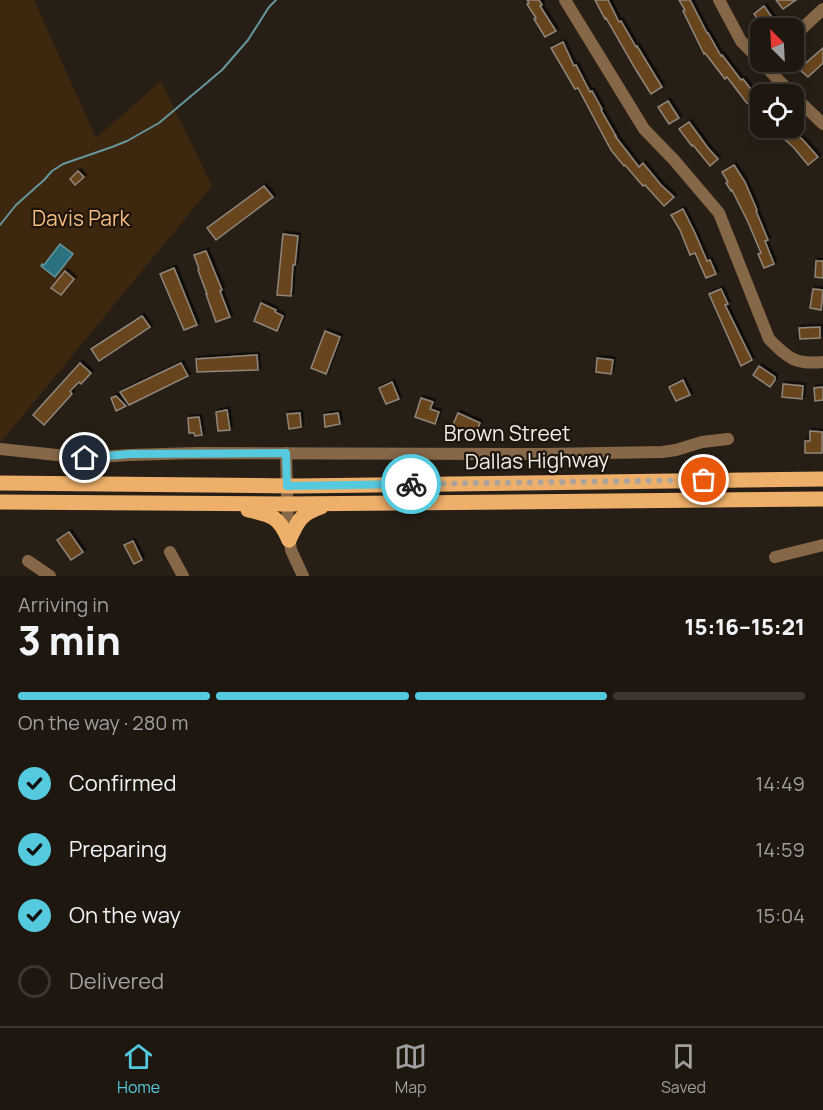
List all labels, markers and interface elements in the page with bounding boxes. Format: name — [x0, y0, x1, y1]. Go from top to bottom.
north arrow — [750, 18, 804, 72]
map controls — [750, 18, 804, 138]
button: locate — [750, 84, 804, 138]
park label: Davis Park — [32, 204, 131, 232]
street label: Brown Street — [444, 419, 570, 447]
pin — [59, 432, 110, 483]
icon: home — [68, 441, 101, 474]
street label: Dallas Highway — [465, 445, 609, 475]
courier — [381, 454, 441, 514]
pin — [678, 454, 729, 505]
icon: bag — [687, 463, 720, 496]
icon: bike — [395, 468, 428, 501]
text: Arriving in — [18, 591, 109, 618]
text: 15:16–15:21 — [685, 612, 805, 642]
text: 3 min — [18, 613, 121, 667]
text: On the way · 280 m — [18, 709, 188, 736]
icon: check — [18, 767, 51, 800]
text: Confirmed — [69, 768, 177, 798]
text: 14:49 — [755, 770, 805, 797]
icon: check — [18, 833, 51, 866]
text: Preparing — [69, 834, 167, 864]
text: 14:59 — [755, 836, 805, 863]
icon: check — [18, 899, 51, 932]
text: On the way — [69, 900, 181, 930]
text: 15:04 — [756, 902, 805, 929]
text: Delivered — [69, 966, 164, 996]
tab: Home — [117, 1040, 160, 1098]
tab: Map — [394, 1040, 427, 1098]
tab: Saved — [661, 1040, 706, 1098]

